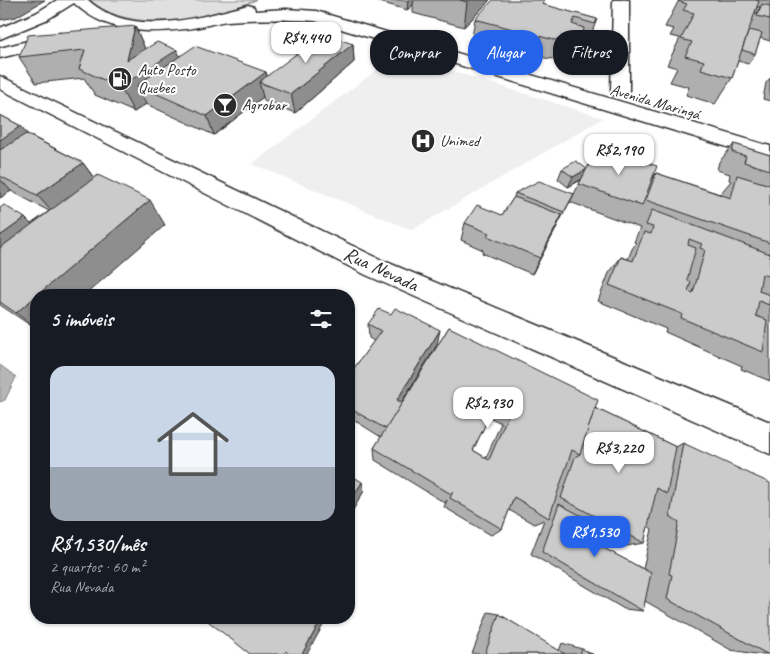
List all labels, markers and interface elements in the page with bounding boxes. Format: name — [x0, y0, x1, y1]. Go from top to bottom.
pin: R$4,440 — [260, 22, 352, 64]
text: R$4,440 — [282, 28, 330, 48]
chip: Comprar — [370, 30, 458, 75]
chip: Alugar — [468, 30, 543, 75]
chip: Filtros — [553, 30, 628, 75]
place label: Auto Posto Quebec — [138, 60, 197, 98]
fuel station icon: Auto Posto Quebec — [107, 66, 133, 92]
street label: Avenida Maringá — [608, 80, 704, 125]
bar icon: Agrobar — [212, 92, 238, 118]
place label: Agrobar — [242, 95, 288, 115]
hospital icon: Unimed — [410, 128, 436, 154]
place label: Unimed — [440, 131, 482, 151]
pin: R$2,190 — [573, 134, 665, 176]
text: R$2,190 — [595, 140, 643, 160]
street label: Rua Nevada — [340, 241, 424, 298]
icon: filters — [307, 305, 335, 333]
text: 5 imóveis — [50, 306, 113, 332]
pin: R$2,930 — [442, 386, 534, 429]
text: R$2,930 — [464, 393, 512, 413]
icon: home — [148, 399, 238, 489]
pin: R$3,220 — [573, 432, 665, 474]
text: R$3,220 — [595, 438, 643, 458]
pin: R$1,530 — [549, 516, 641, 558]
text: R$1,530 — [571, 522, 619, 542]
text: R$1,530/mês — [50, 531, 146, 557]
text: 2 quartos · 60 m² — [50, 557, 145, 577]
text: Rua Nevada — [50, 577, 113, 597]

